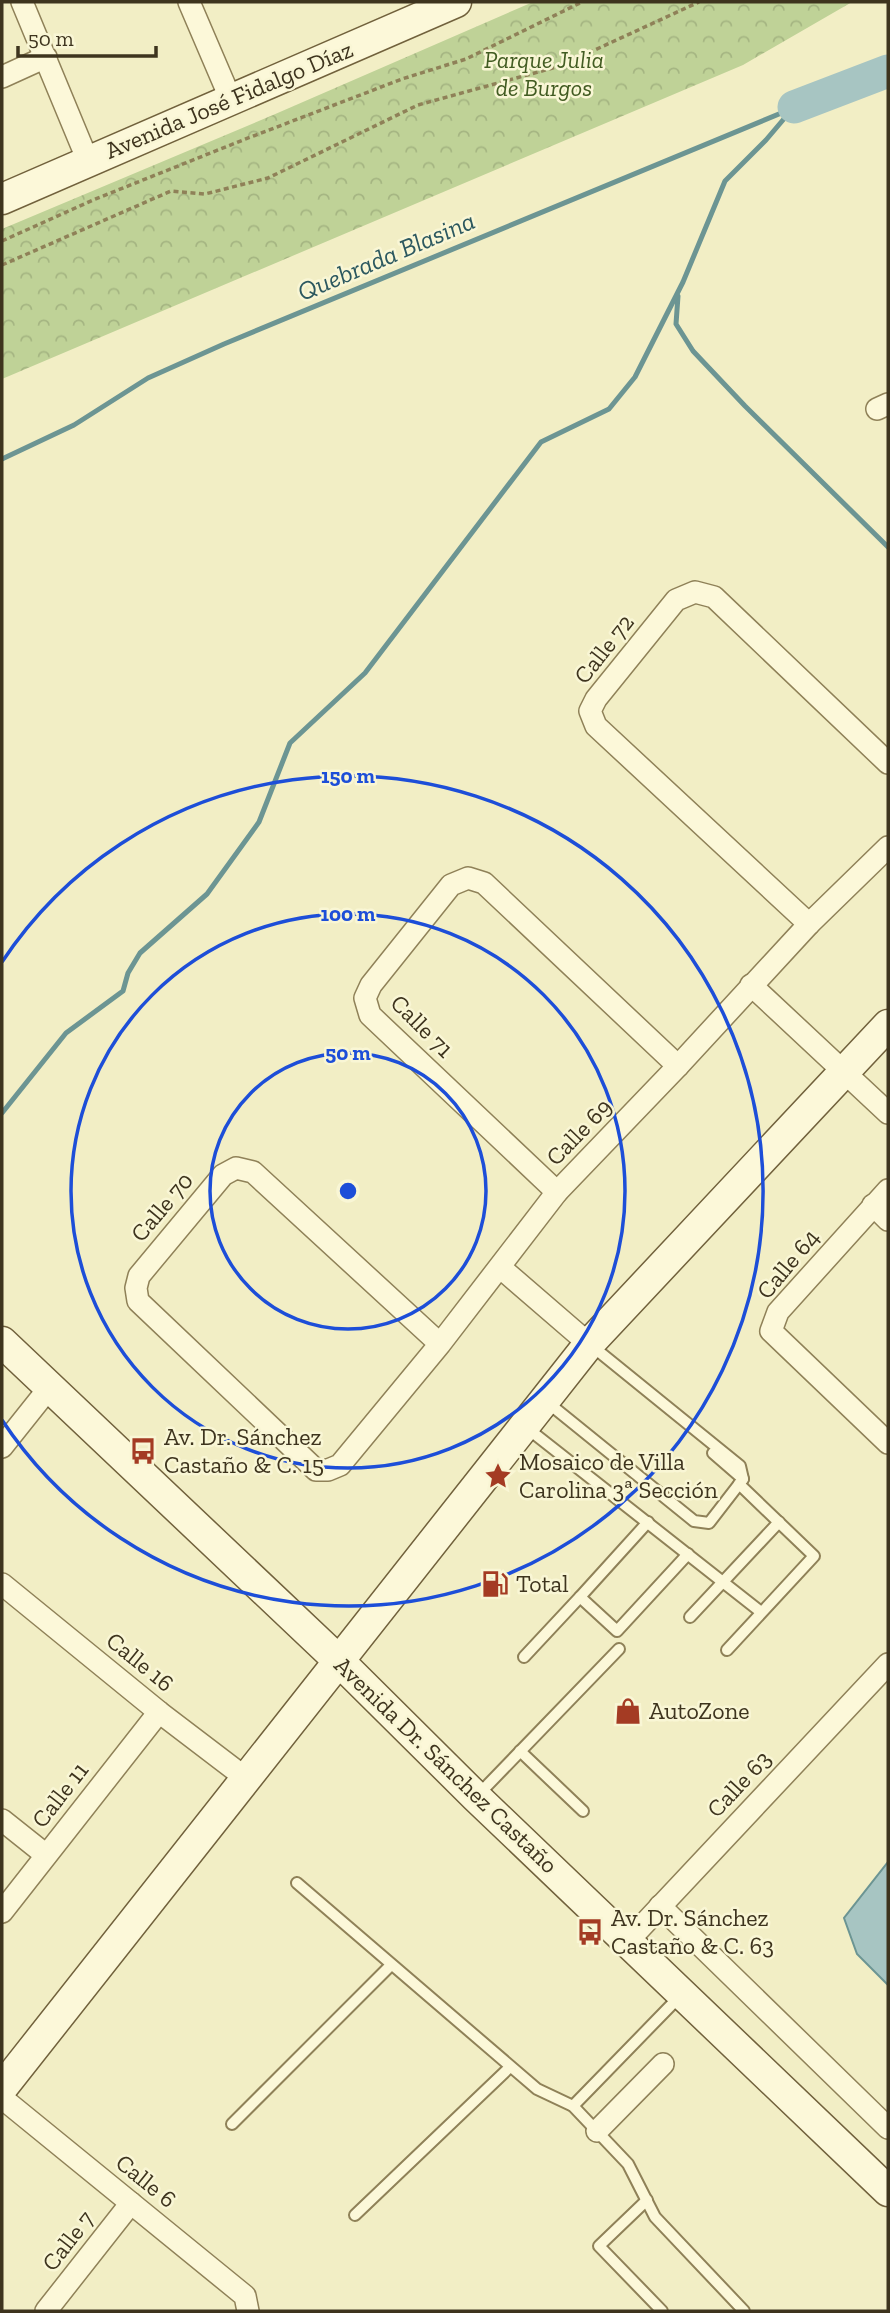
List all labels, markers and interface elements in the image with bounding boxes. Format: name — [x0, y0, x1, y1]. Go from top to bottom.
scale bar — [18, 14, 156, 58]
text: 50 m — [28, 26, 74, 51]
street label: Avenida José Fidalgo Díaz — [101, 34, 357, 165]
park label: Parque Julia de Burgos — [484, 45, 604, 102]
water label: Quebrada Blasina — [292, 204, 480, 308]
street label: Calle 72 — [567, 608, 640, 689]
text: 150 m — [321, 763, 376, 788]
text: 100 m — [321, 901, 376, 926]
street label: Calle 71 — [385, 988, 460, 1063]
text: 50 m — [325, 1040, 371, 1065]
street label: Calle 69 — [540, 1092, 618, 1171]
street label: Calle 70 — [124, 1166, 199, 1247]
centre of rings — [336, 1179, 360, 1203]
street label: Calle 64 — [750, 1223, 825, 1305]
place label: Av. Dr. Sánchez Castaño & C. 15 — [164, 1422, 324, 1479]
bus stop icon: Av. Dr. Sánchez Castaño & C. 15 — [128, 1436, 158, 1466]
place label: Mosaico de Villa Carolina 3ª Sección — [519, 1447, 718, 1504]
place icon: Mosaico de Villa Carolina 3ª Sección — [483, 1461, 513, 1491]
fuel station icon: Total — [480, 1569, 510, 1599]
place label: Total — [516, 1569, 569, 1598]
street label: Calle 16 — [101, 1626, 180, 1698]
street label: Avenida Dr. Sánchez Castaño — [329, 1650, 564, 1879]
shop icon: AutoZone — [613, 1696, 643, 1726]
place label: AutoZone — [649, 1696, 750, 1725]
street label: Calle 63 — [700, 1744, 777, 1823]
street label: Calle 11 — [25, 1756, 94, 1833]
place label: Av. Dr. Sánchez Castaño & C. 63 — [611, 1903, 774, 1960]
bus stop icon: Av. Dr. Sánchez Castaño & C. 63 — [575, 1917, 605, 1947]
street label: Calle 6 — [110, 2148, 182, 2214]
street label: Calle 7 — [35, 2205, 100, 2276]

